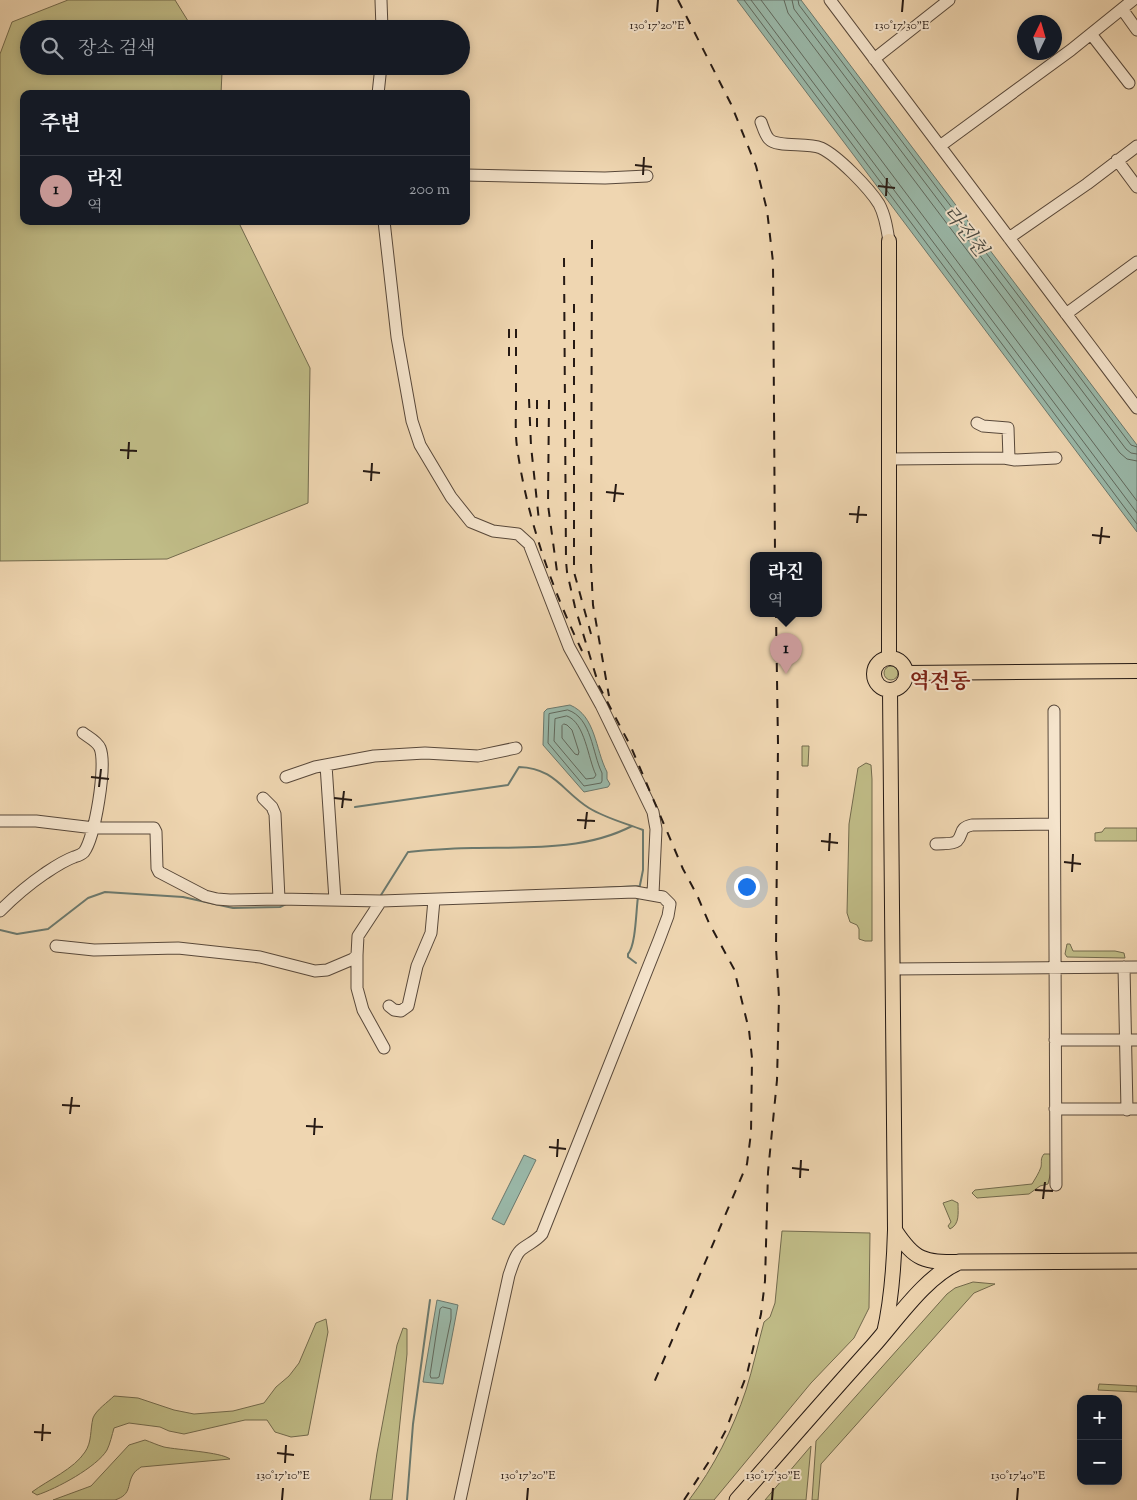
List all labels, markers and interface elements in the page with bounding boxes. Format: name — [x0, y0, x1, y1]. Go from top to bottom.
north arrow — [1017, 15, 1062, 60]
text: 130°17'20"E — [629, 17, 685, 35]
text: 130°17'30"E — [875, 17, 930, 35]
search box — [20, 20, 470, 75]
icon: search — [38, 34, 66, 62]
text: 장소 검색 — [78, 36, 155, 63]
text: 주변 — [40, 110, 81, 140]
text: 라진 — [87, 166, 124, 193]
text: 1 — [53, 179, 59, 202]
text: 200 m — [409, 179, 450, 202]
text: 역 — [87, 196, 102, 219]
water label: 라진천 — [935, 200, 994, 265]
popup — [750, 552, 822, 617]
text: 라진 — [768, 560, 804, 587]
text: 역 — [768, 590, 783, 613]
pin: 1 — [770, 633, 802, 674]
district label: 역전동 — [910, 668, 970, 698]
your location — [734, 874, 760, 900]
map controls — [1077, 1395, 1122, 1485]
button: + — [1077, 1395, 1122, 1440]
button: − — [1077, 1440, 1122, 1485]
text: 130°17'10"E — [256, 1467, 311, 1485]
text: 130°17'20"E — [500, 1467, 556, 1485]
text: 130°17'30"E — [746, 1467, 801, 1485]
text: 130°17'40"E — [991, 1467, 1046, 1485]

